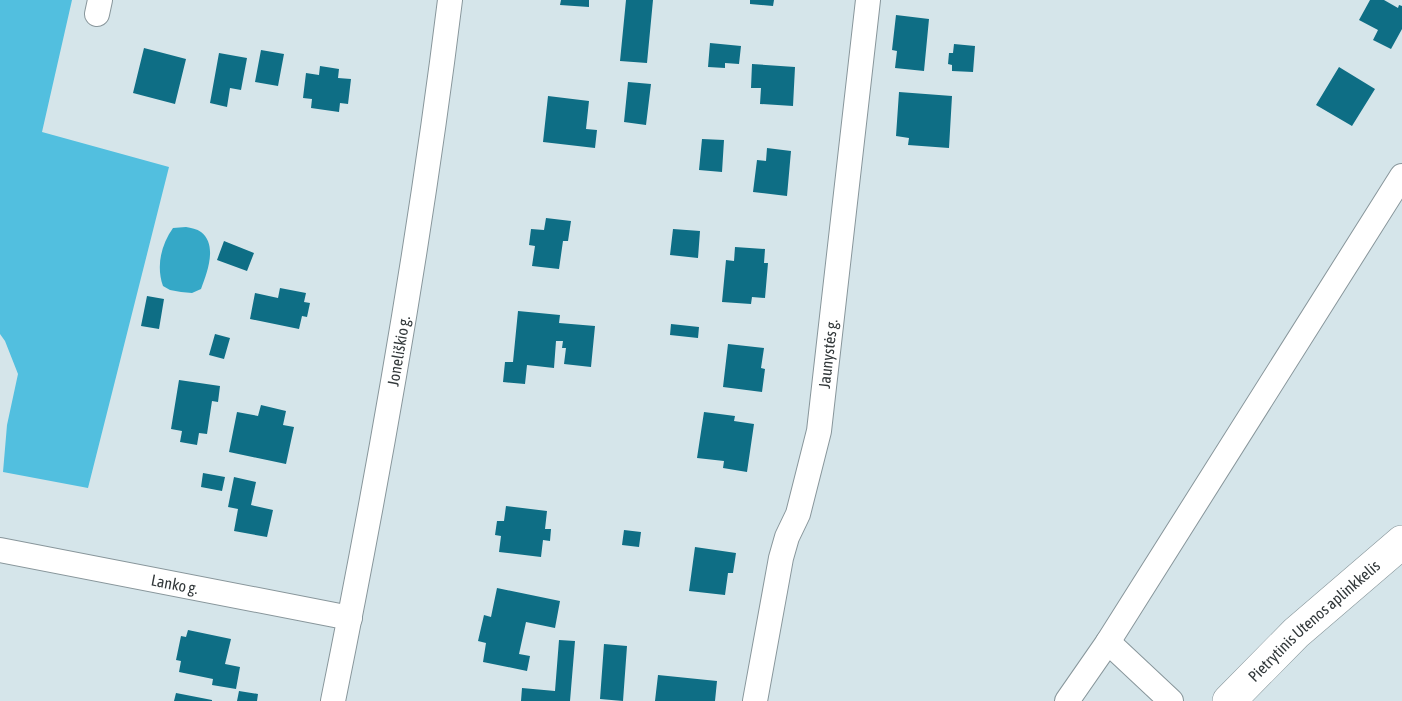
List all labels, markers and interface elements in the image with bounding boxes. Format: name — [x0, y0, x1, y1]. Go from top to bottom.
street label: Joneliškio g. — [383, 314, 414, 388]
street label: Jaunystės g. — [815, 318, 841, 389]
street label: Pietrytinis Utenos aplinkkelis — [1244, 556, 1384, 685]
street label: Lanko g. — [150, 571, 200, 598]

